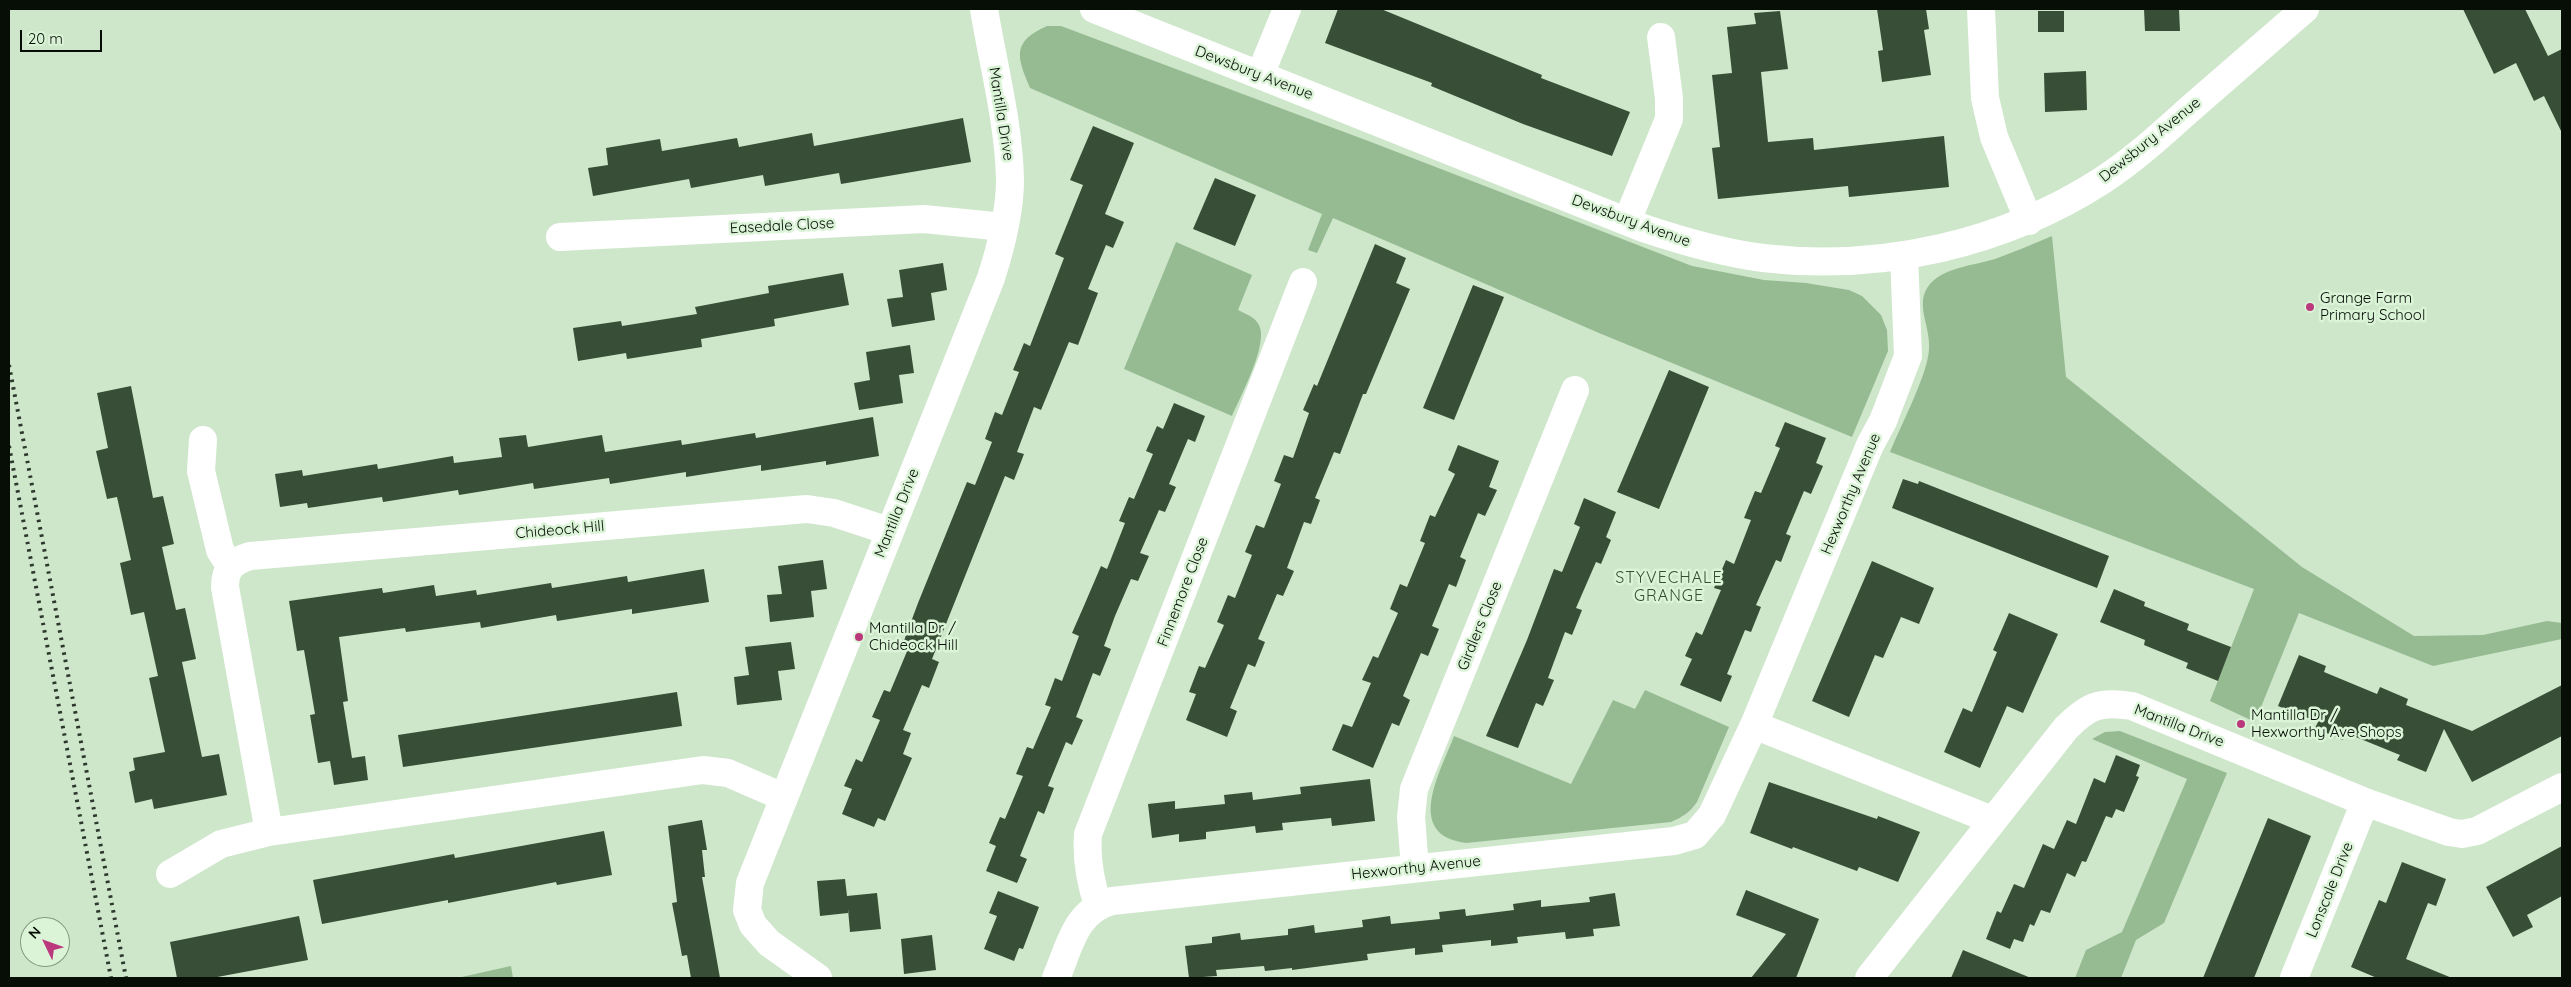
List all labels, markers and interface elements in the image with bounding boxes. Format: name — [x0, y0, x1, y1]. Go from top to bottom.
scale bar — [22, 20, 105, 52]
text: 20 m — [28, 29, 63, 48]
street label: Dewsbury Avenue — [1192, 42, 1316, 104]
street label: Mantilla Drive — [985, 66, 1017, 162]
street label: Dewsbury Avenue — [2096, 94, 2204, 186]
street label: Dewsbury Avenue — [1569, 191, 1693, 251]
street label: Easedale Close — [729, 214, 835, 238]
place label: Grange Farm Primary School — [2320, 289, 2425, 324]
marker: Grange Farm Primary School — [2304, 301, 2316, 313]
street label: Hexworthy Avenue — [1817, 431, 1885, 557]
street label: Mantilla Drive — [871, 466, 923, 560]
street label: Chideock Hill — [515, 517, 605, 543]
street label: Finnemore Close — [1154, 535, 1212, 649]
district label: STYVECHALE GRANGE — [1614, 568, 1724, 606]
street label: Girdlers Close — [1454, 579, 1506, 673]
place label: Mantilla Dr / Chideock Hill — [869, 619, 958, 654]
marker: Mantilla Dr / Chideock Hill — [853, 631, 865, 643]
street label: Mantilla Drive — [2132, 701, 2226, 751]
place label: Mantilla Dr / Hexworthy Ave Shops — [2251, 706, 2402, 741]
marker: Mantilla Dr / Hexworthy Ave Shops — [2235, 718, 2247, 730]
street label: Lonscale Drive — [2303, 840, 2357, 940]
street label: Hexworthy Avenue — [1350, 852, 1482, 884]
north arrow — [20, 917, 70, 967]
text: N — [24, 923, 45, 942]

